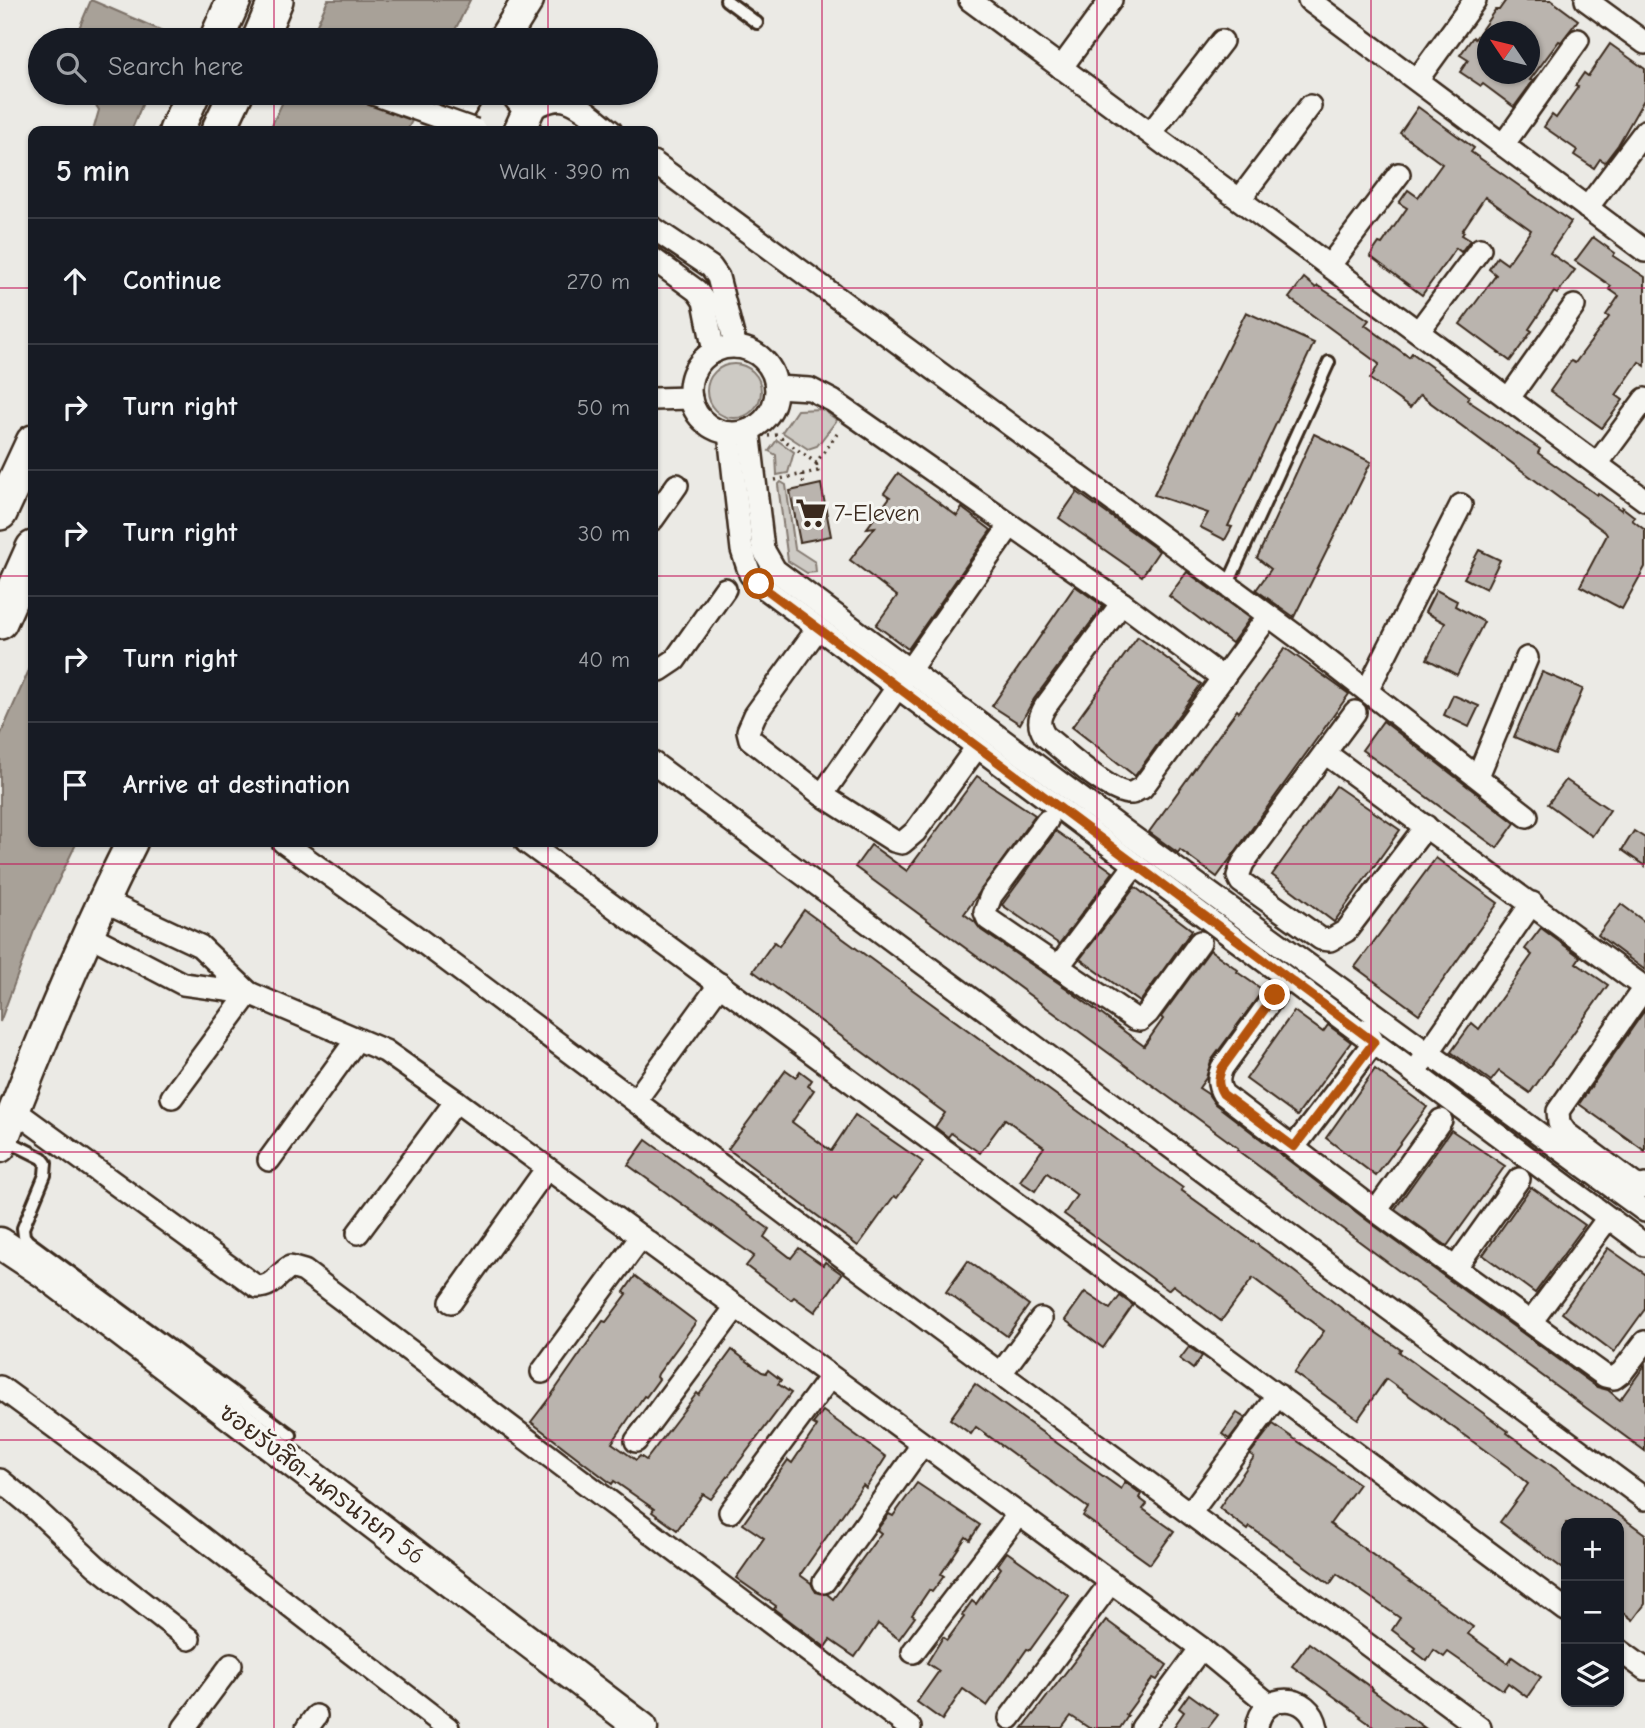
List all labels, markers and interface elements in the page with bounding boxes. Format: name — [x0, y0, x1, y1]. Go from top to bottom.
north arrow — [1477, 21, 1540, 84]
search box — [28, 28, 658, 105]
icon: search — [52, 48, 90, 86]
text: Search here — [108, 52, 243, 82]
text: 5 min — [56, 154, 130, 189]
text: Walk · 390 m — [500, 158, 630, 185]
icon: ahead — [56, 262, 94, 300]
text: Continue — [123, 266, 221, 296]
text: 270 m — [566, 268, 630, 295]
icon: right — [56, 388, 94, 426]
text: Turn right — [123, 392, 237, 422]
text: 50 m — [577, 394, 630, 421]
supermarket icon: 7-Eleven — [794, 496, 828, 530]
place label: 7-Eleven — [834, 499, 920, 527]
icon: right — [56, 514, 94, 552]
text: Turn right — [123, 518, 237, 548]
text: 30 m — [578, 520, 630, 547]
route start — [743, 568, 774, 599]
icon: right — [56, 640, 94, 678]
text: Turn right — [123, 644, 237, 674]
text: 40 m — [578, 646, 630, 673]
icon: arrive — [56, 766, 94, 804]
text: Arrive at destination — [123, 770, 350, 800]
route end — [1259, 979, 1290, 1010]
street label: ซอยรังสิต-นครนายก 56 — [214, 1398, 430, 1570]
map controls — [1561, 1518, 1624, 1707]
button: + — [1561, 1518, 1624, 1581]
button: − — [1561, 1581, 1624, 1644]
button: layers — [1561, 1644, 1624, 1707]

